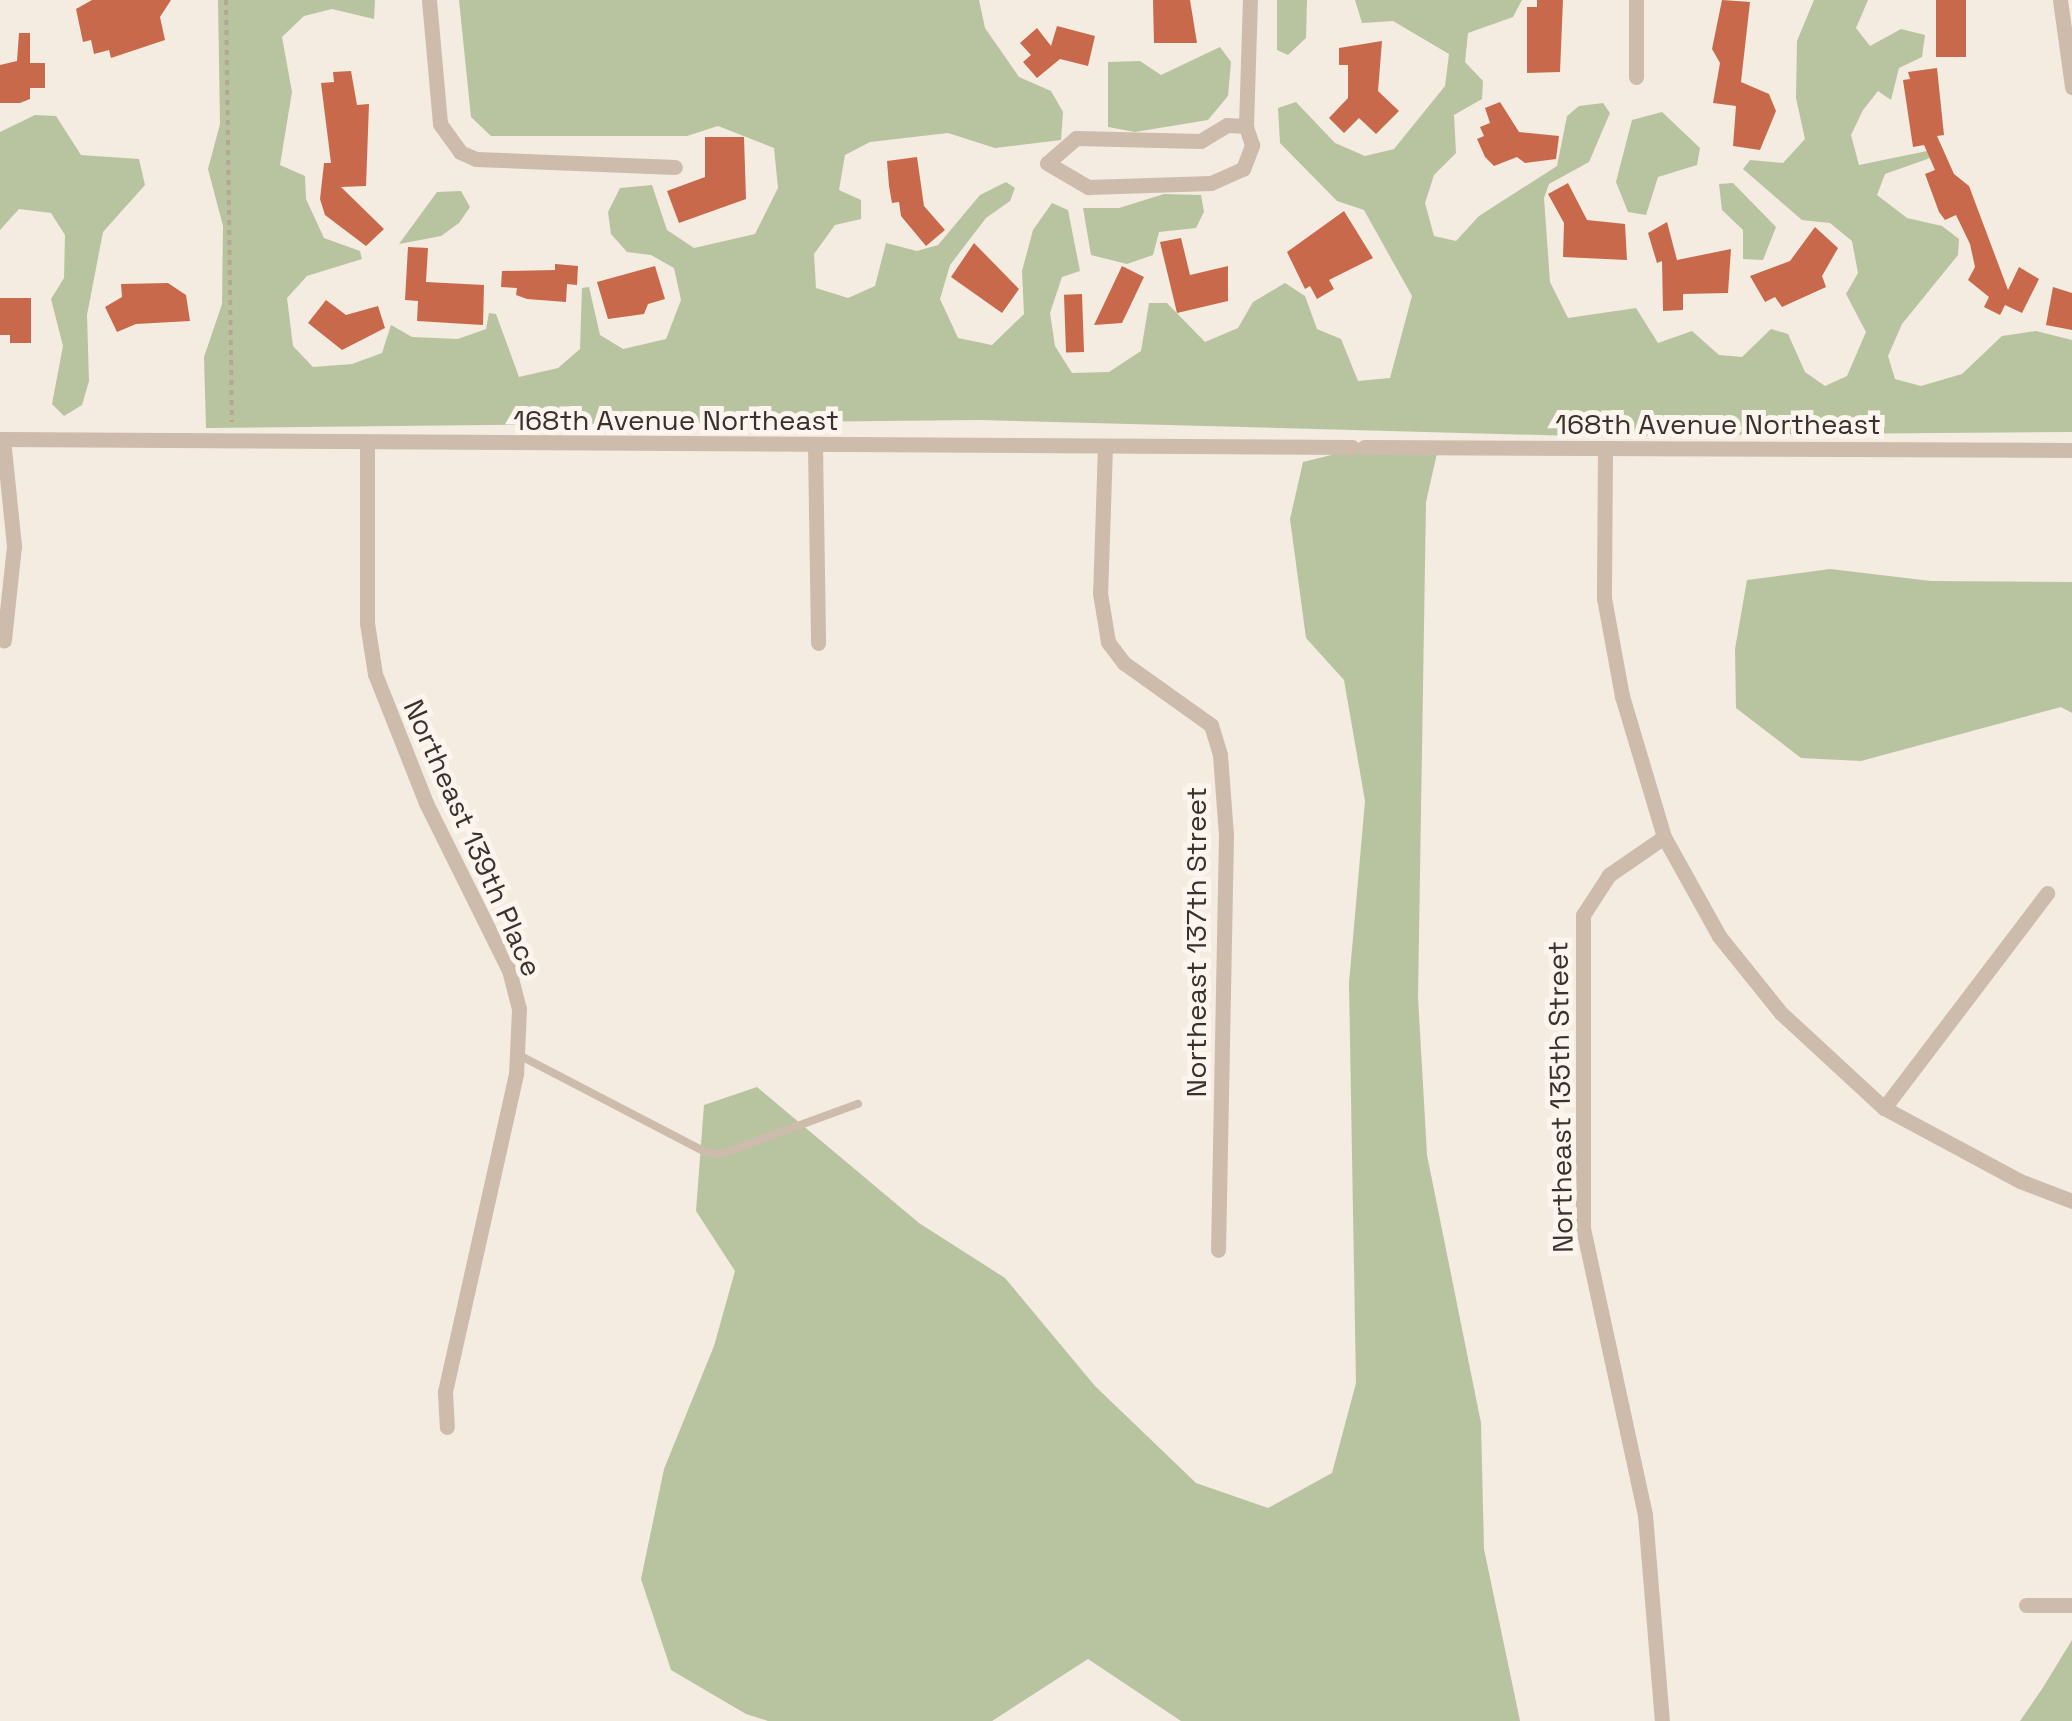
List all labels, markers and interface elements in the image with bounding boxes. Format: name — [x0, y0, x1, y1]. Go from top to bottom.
street label: 168th Avenue Northeast — [513, 403, 839, 437]
street label: 168th Avenue Northeast — [1555, 407, 1881, 441]
street label: Northeast 139th Place — [397, 694, 549, 982]
street label: Northeast 137th Street — [1179, 787, 1213, 1097]
street label: Northeast 135th Street — [1540, 941, 1580, 1253]

